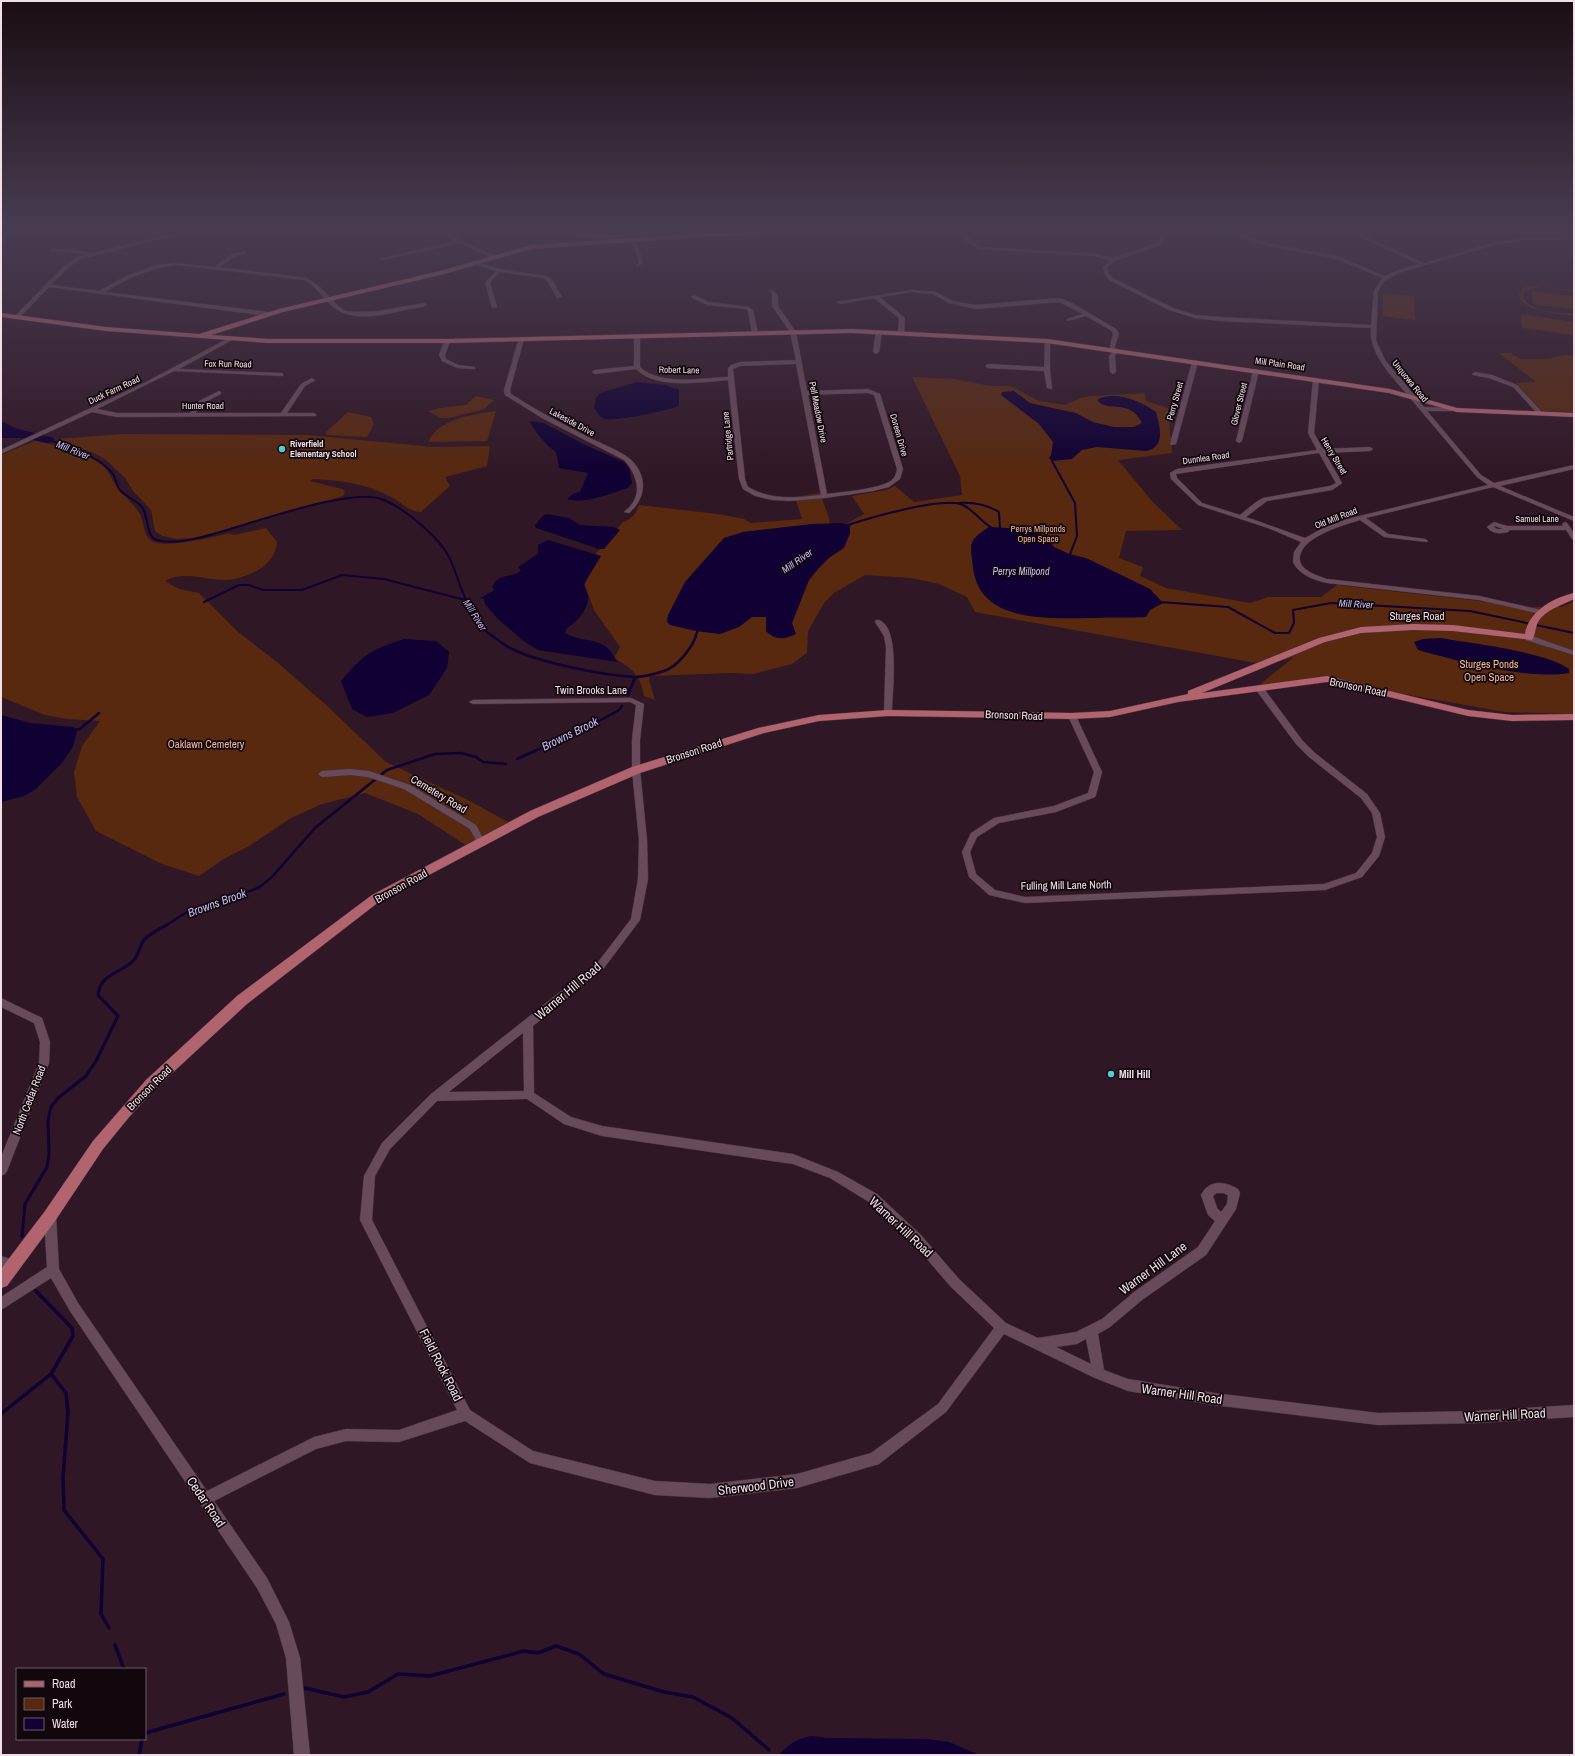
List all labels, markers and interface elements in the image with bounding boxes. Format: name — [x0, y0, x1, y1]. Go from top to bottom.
street label: Mill Plain Road — [1254, 355, 1306, 373]
street label: Unquowa Road — [1389, 357, 1431, 405]
street label: Fox Run Road — [204, 358, 252, 370]
street label: Robert Lane — [659, 364, 699, 376]
street label: Duck Farm Road — [86, 373, 142, 407]
street label: Pell Meadow Drive — [806, 380, 830, 444]
street label: Perry Street — [1164, 380, 1186, 422]
street label: Glover Street — [1228, 381, 1250, 427]
street label: Hunter Road — [182, 400, 224, 412]
street label: Lakeside Drive — [547, 405, 597, 439]
street label: Partridge Lane — [719, 411, 737, 461]
street label: Doreen Drive — [887, 412, 911, 458]
street label: Henry Street — [1318, 435, 1350, 477]
water label: Mill River — [55, 437, 92, 463]
place label: Riverfield Elementary School — [290, 438, 356, 460]
marker: Riverfield Elementary School — [277, 444, 287, 454]
street label: Dunnlea Road — [1182, 449, 1230, 467]
street label: Old Mill Road — [1313, 504, 1359, 532]
street label: Samuel Lane — [1515, 513, 1559, 525]
park label: Perrys Millponds Open Space — [1011, 523, 1066, 545]
water label: Mill River — [779, 546, 815, 576]
water label: Perrys Millpond — [993, 565, 1050, 578]
water label: Mill River — [460, 597, 490, 633]
water label: Mill River — [1338, 597, 1374, 611]
street label: Sturges Road — [1389, 609, 1445, 623]
park label: Sturges Ponds Open Space — [1459, 657, 1519, 684]
street label: Bronson Road — [1328, 674, 1388, 700]
street label: Twin Brooks Lane — [555, 683, 627, 697]
street label: Bronson Road — [985, 707, 1043, 723]
water label: Browns Brook — [539, 713, 602, 755]
street label: Bronson Road — [664, 735, 724, 767]
park label: Oaklawn Cemetery — [168, 737, 245, 751]
street label: Cemetery Road — [408, 772, 470, 816]
street label: Bronson Road — [372, 866, 430, 906]
street label: Fulling Mill Lane North — [1021, 877, 1111, 893]
water label: Browns Brook — [185, 885, 250, 921]
street label: Warner Hill Road — [531, 958, 605, 1024]
street label: North Cedar Road — [9, 1063, 49, 1137]
street label: Bronson Road — [124, 1063, 174, 1113]
place label: Mill Hill — [1119, 1067, 1151, 1081]
marker: Mill Hill — [1106, 1069, 1116, 1079]
street label: Warner Hill Road — [865, 1193, 937, 1261]
street label: Warner Hill Lane — [1116, 1238, 1190, 1298]
street label: Field Rock Road — [415, 1326, 467, 1404]
street label: Warner Hill Road — [1141, 1380, 1224, 1408]
street label: Warner Hill Road — [1464, 1404, 1546, 1426]
street label: Cedar Road — [183, 1473, 229, 1531]
street label: Sherwood Drive — [717, 1473, 795, 1499]
legend — [16, 1668, 146, 1740]
text: Road — [52, 1676, 76, 1692]
text: Park — [52, 1696, 72, 1712]
text: Water — [52, 1716, 79, 1732]

